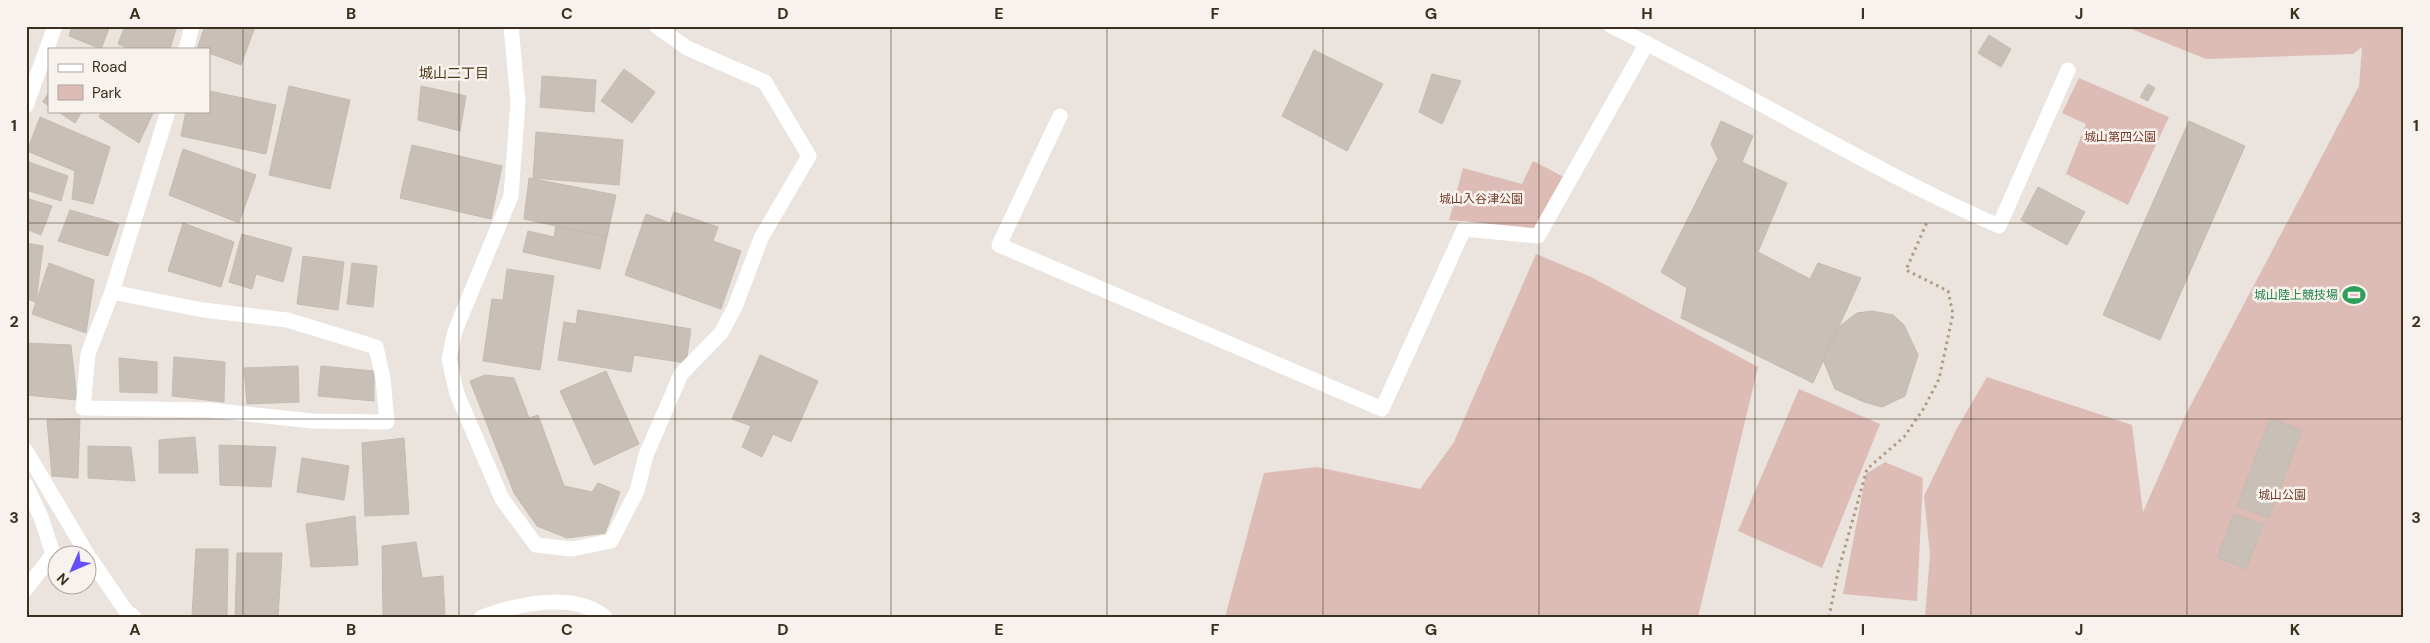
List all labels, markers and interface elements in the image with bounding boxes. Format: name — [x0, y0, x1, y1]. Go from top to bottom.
text: A — [129, 3, 141, 24]
text: B — [346, 3, 356, 24]
text: C — [561, 3, 573, 24]
text: D — [777, 3, 789, 24]
text: E — [994, 3, 1004, 24]
text: F — [1211, 3, 1220, 24]
text: G — [1425, 3, 1437, 24]
text: H — [1641, 3, 1653, 24]
text: I — [1861, 3, 1865, 24]
text: J — [2075, 3, 2083, 24]
text: K — [2290, 3, 2301, 24]
legend — [48, 48, 210, 112]
text: Road — [92, 57, 127, 77]
district label: 城山二丁目 — [419, 64, 489, 82]
text: Park — [92, 83, 122, 103]
text: 1 — [11, 115, 17, 136]
text: 1 — [2413, 115, 2419, 136]
park label: 城山第四公園 — [2084, 129, 2156, 145]
park label: 城山入谷津公園 — [1439, 191, 1523, 207]
sports icon: 城山陸上競技場 — [2341, 282, 2367, 308]
place label: 城山陸上競技場 — [2254, 287, 2338, 303]
text: 2 — [9, 311, 19, 332]
text: 2 — [2411, 311, 2421, 332]
park label: 城山公園 — [2258, 487, 2306, 503]
text: 3 — [9, 507, 19, 528]
text: 3 — [2411, 507, 2421, 528]
north arrow — [48, 546, 98, 596]
text: N — [53, 569, 73, 589]
text: A — [129, 619, 141, 640]
text: B — [346, 619, 356, 640]
text: C — [561, 619, 573, 640]
text: D — [777, 619, 789, 640]
text: E — [994, 619, 1004, 640]
text: F — [1211, 619, 1220, 640]
text: G — [1425, 619, 1437, 640]
text: H — [1641, 619, 1653, 640]
text: I — [1861, 619, 1865, 640]
text: J — [2075, 619, 2083, 640]
text: K — [2290, 619, 2301, 640]

